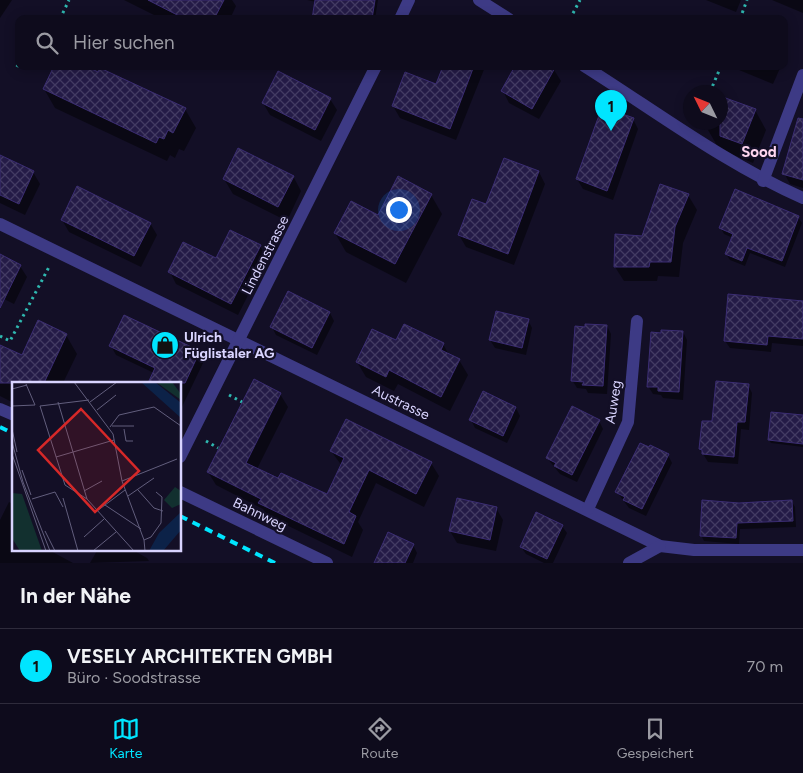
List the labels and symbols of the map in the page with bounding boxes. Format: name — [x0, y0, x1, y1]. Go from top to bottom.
north arrow — [683, 85, 728, 130]
pin: 1 — [595, 90, 627, 131]
district label: Sood — [741, 143, 777, 161]
your location — [386, 197, 412, 223]
street label: Lindenstrasse — [238, 213, 293, 298]
place label: Ulrich Füglistaler AG — [184, 329, 275, 362]
shop icon: Ulrich Füglistaler AG — [150, 330, 180, 360]
street label: Auweg — [602, 379, 625, 425]
street label: Austrasse — [369, 381, 433, 424]
inset map — [12, 382, 181, 550]
street label: Bahnweg — [230, 494, 290, 535]

